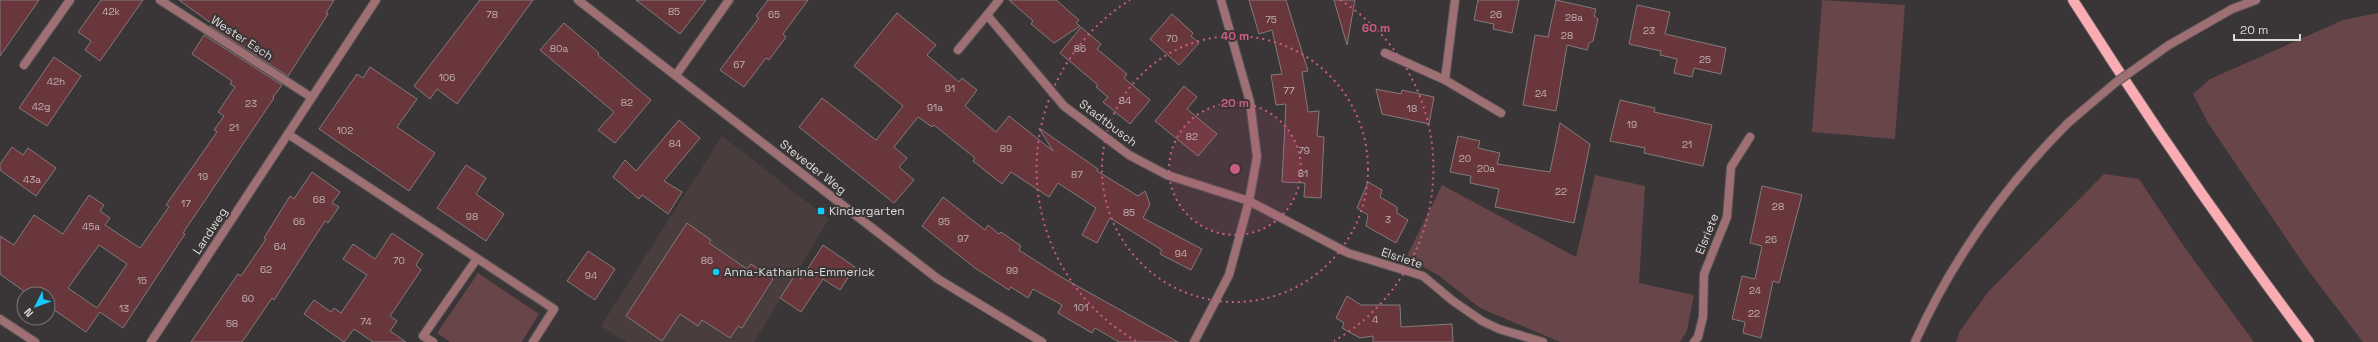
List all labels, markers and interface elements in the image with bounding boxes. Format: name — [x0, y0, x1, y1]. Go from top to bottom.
house number: 42k — [102, 5, 120, 18]
house number: 85 — [668, 5, 680, 18]
house number: 78 — [486, 8, 498, 21]
house number: 65 — [768, 8, 780, 21]
house number: 26 — [1490, 8, 1502, 21]
house number: 28a — [1565, 11, 1583, 24]
street label: Wester Esch — [208, 12, 276, 64]
house number: 75 — [1265, 13, 1277, 26]
scale bar — [2234, 16, 2300, 42]
text: 60 m — [1362, 20, 1390, 36]
text: 20 m — [2240, 22, 2268, 38]
house number: 23 — [1643, 24, 1655, 37]
text: 40 m — [1221, 28, 1249, 44]
house number: 28 — [1561, 29, 1573, 42]
house number: 70 — [1166, 32, 1178, 45]
house number: 80a — [550, 42, 568, 55]
house number: 86 — [1074, 42, 1086, 55]
house number: 25 — [1699, 53, 1711, 66]
house number: 67 — [733, 58, 745, 71]
house number: 106 — [439, 71, 455, 84]
house number: 42h — [47, 75, 65, 88]
house number: 91 — [945, 82, 955, 95]
house number: 77 — [1283, 84, 1295, 97]
house number: 24 — [1535, 87, 1547, 100]
house number: 84 — [1119, 94, 1131, 107]
text: 20 m — [1221, 95, 1249, 111]
house number: 82 — [621, 96, 633, 109]
street label: Stadtbusch — [1076, 96, 1140, 150]
house number: 23 — [245, 97, 257, 110]
house number: 42g — [32, 100, 50, 113]
house number: 91a — [927, 101, 943, 114]
house number: 18 — [1407, 102, 1417, 115]
house number: 19 — [1627, 118, 1637, 131]
house number: 21 — [229, 121, 239, 134]
house number: 102 — [337, 124, 353, 137]
house number: 82 — [1186, 130, 1198, 143]
street label: Steveder Weg — [776, 136, 850, 198]
house number: 84 — [669, 137, 681, 150]
house number: 21 — [1682, 138, 1692, 151]
house number: 89 — [1000, 142, 1012, 155]
house number: 79 — [1298, 144, 1310, 157]
house number: 20 — [1459, 152, 1471, 165]
centre of rings — [1228, 162, 1242, 176]
house number: 20a — [1477, 162, 1495, 175]
house number: 81 — [1298, 167, 1308, 180]
house number: 87 — [1071, 168, 1083, 181]
house number: 19 — [198, 170, 208, 183]
house number: 43a — [23, 173, 41, 186]
house number: 22 — [1555, 185, 1567, 198]
house number: 68 — [313, 193, 325, 206]
house number: 17 — [181, 197, 191, 210]
house number: 28 — [1772, 200, 1784, 213]
place label: Kindergarten — [829, 203, 905, 219]
street label: Landweg — [189, 204, 231, 258]
marker: Kindergarten — [816, 206, 826, 216]
house number: 85 — [1123, 206, 1135, 219]
house number: 98 — [466, 210, 478, 223]
street label: Elsriete — [1692, 211, 1722, 257]
house number: 3 — [1385, 213, 1391, 226]
house number: 66 — [293, 215, 305, 228]
house number: 95 — [938, 215, 950, 228]
house number: 45a — [82, 220, 100, 233]
house number: 97 — [957, 232, 969, 245]
house number: 26 — [1765, 233, 1777, 246]
house number: 64 — [274, 240, 286, 253]
street label: Elsriete — [1379, 244, 1425, 272]
house number: 94 — [1175, 247, 1187, 260]
house number: 70 — [393, 254, 405, 267]
house number: 86 — [701, 254, 713, 267]
house number: 62 — [260, 263, 272, 276]
place label: Anna-Katharina-Emmerick — [724, 264, 875, 280]
house number: 99 — [1006, 264, 1018, 277]
marker: Anna-Katharina-Emmerick — [711, 267, 721, 277]
house number: 94 — [585, 269, 597, 282]
house number: 15 — [137, 274, 147, 287]
house number: 24 — [1749, 284, 1761, 297]
north arrow — [16, 286, 56, 326]
house number: 60 — [242, 292, 254, 305]
house number: 101 — [1074, 301, 1088, 314]
house number: 13 — [119, 302, 129, 315]
text: N — [21, 305, 36, 320]
house number: 22 — [1748, 307, 1760, 320]
house number: 4 — [1372, 313, 1378, 326]
house number: 74 — [360, 315, 372, 328]
house number: 58 — [226, 317, 238, 330]

